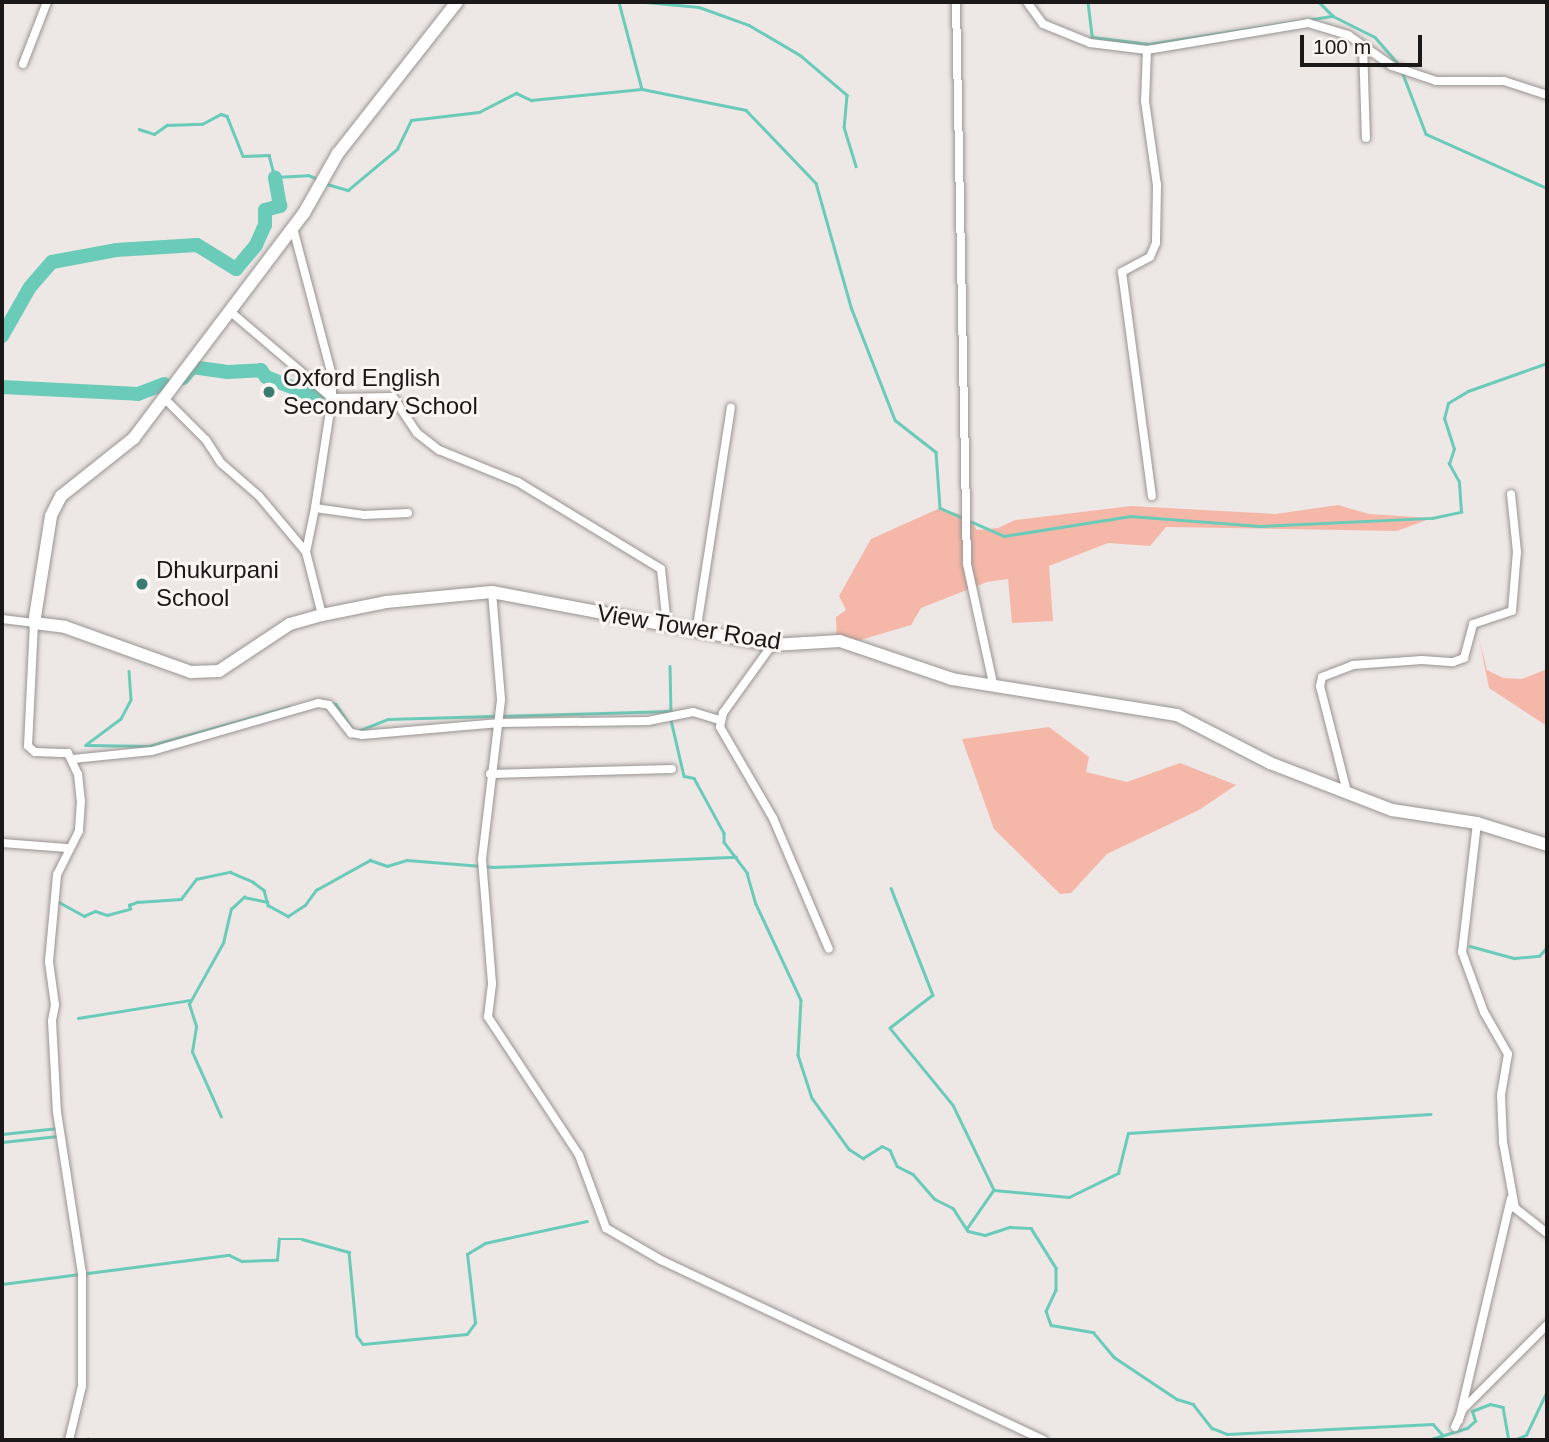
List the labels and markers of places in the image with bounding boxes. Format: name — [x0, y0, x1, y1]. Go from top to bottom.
place label: Oxford English Secondary School — [283, 364, 478, 420]
marker: Oxford English Secondary School — [261, 384, 277, 400]
place label: Dhukurpani School — [156, 556, 279, 612]
marker: Dhukurpani School — [134, 576, 150, 592]

